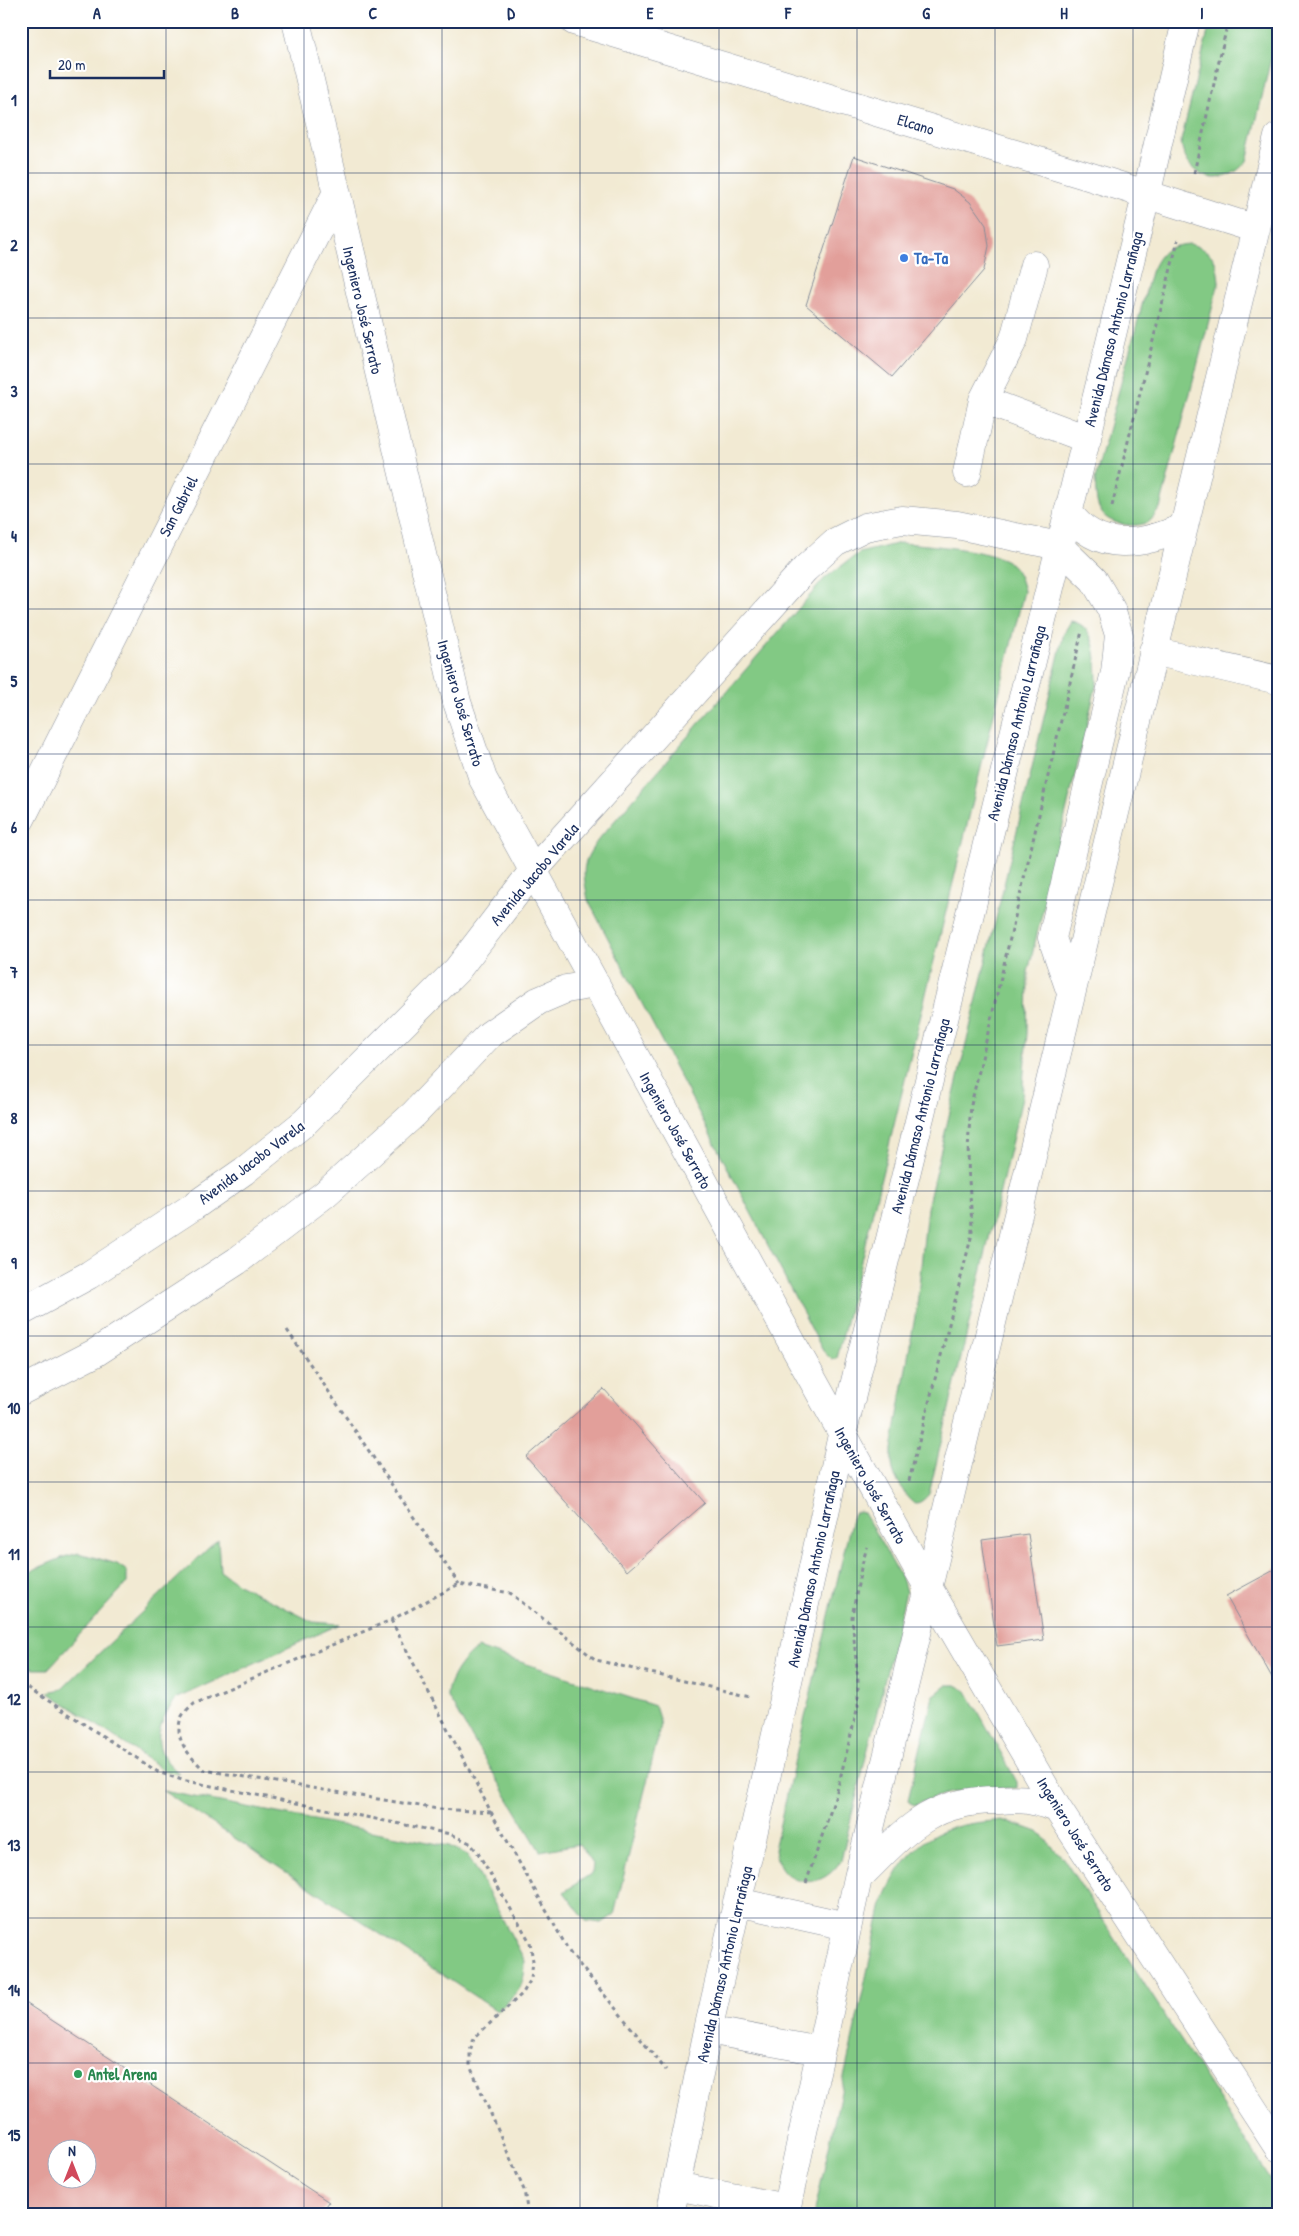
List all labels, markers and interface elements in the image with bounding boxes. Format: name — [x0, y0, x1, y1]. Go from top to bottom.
text: A — [93, 2, 101, 24]
text: B — [231, 2, 239, 24]
text: C — [369, 2, 378, 24]
text: D — [507, 2, 515, 24]
text: E — [646, 2, 654, 24]
text: F — [784, 2, 792, 24]
text: G — [922, 2, 930, 24]
text: H — [1060, 2, 1068, 24]
text: I — [1200, 2, 1204, 24]
scale bar — [50, 48, 164, 80]
text: 20 m — [58, 54, 85, 75]
text: 1 — [11, 89, 17, 111]
street label: Elcano — [895, 108, 938, 140]
street label: Avenida Dámaso Antonio Larrañaga — [1078, 229, 1148, 429]
text: 2 — [10, 234, 18, 256]
street label: Ingeniero José Serrato — [338, 244, 389, 377]
place label: Ta-Ta — [913, 247, 949, 269]
marker: Ta-Ta — [898, 252, 910, 264]
text: 3 — [10, 380, 18, 402]
street label: San Gabriel — [153, 471, 203, 540]
text: 4 — [11, 525, 17, 547]
street label: Avenida Dámaso Antonio Larrañaga — [981, 623, 1051, 823]
street label: Ingeniero José Serrato — [432, 637, 490, 769]
text: 5 — [11, 670, 18, 692]
text: 6 — [11, 816, 18, 838]
street label: Avenida Jacobo Varela — [485, 818, 583, 930]
text: 7 — [9, 961, 18, 983]
street label: Avenida Dámaso Antonio Larrañaga — [885, 1016, 955, 1216]
street label: Ingeniero José Serrato — [635, 1067, 718, 1193]
text: 8 — [11, 1107, 18, 1129]
street label: Avenida Jacobo Varela — [193, 1115, 309, 1209]
text: 9 — [11, 1252, 17, 1274]
text: 10 — [8, 1397, 20, 1419]
street label: Ingeniero José Serrato — [830, 1422, 913, 1548]
street label: Avenida Dámaso Antonio Larrañaga — [781, 1469, 845, 1669]
text: 11 — [8, 1543, 20, 1565]
text: 12 — [7, 1688, 21, 1710]
street label: Ingeniero José Serrato — [1032, 1773, 1120, 1896]
text: 13 — [8, 1834, 20, 1856]
street label: Avenida Dámaso Antonio Larrañaga — [691, 1864, 757, 2064]
text: 14 — [8, 1979, 20, 2001]
place label: Antel Arena — [88, 2063, 157, 2085]
marker: Antel Arena — [72, 2068, 84, 2080]
text: 15 — [8, 2124, 21, 2146]
north arrow — [48, 2138, 98, 2188]
text: N — [68, 2141, 76, 2160]

